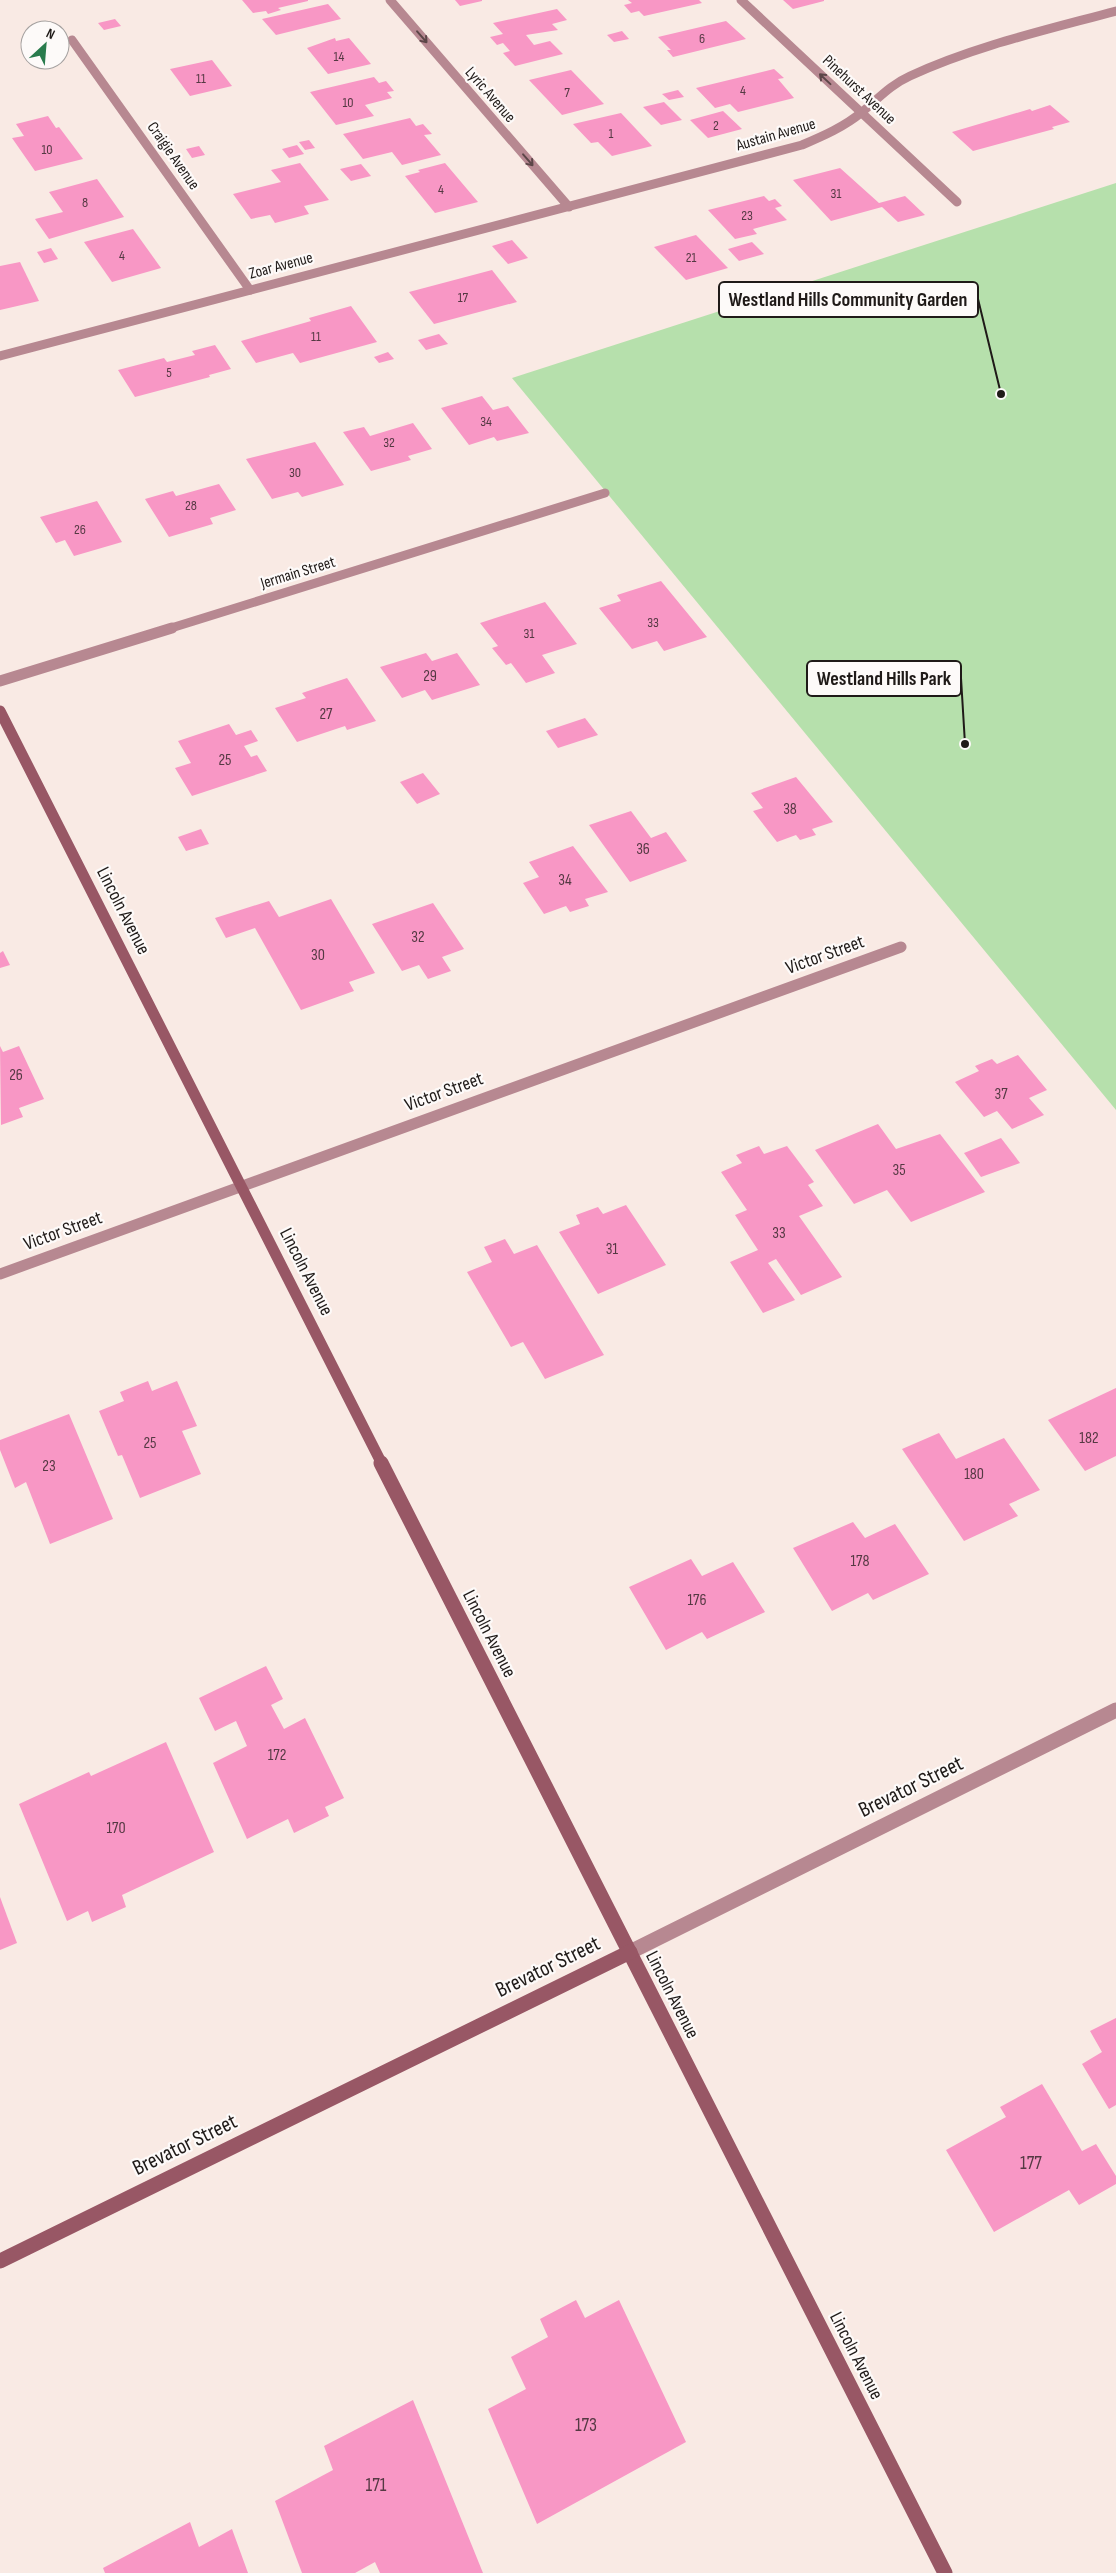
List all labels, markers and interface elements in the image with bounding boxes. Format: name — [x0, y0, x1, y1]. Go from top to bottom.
north arrow — [20, 20, 70, 70]
text: N — [43, 24, 58, 43]
one-way arrow — [416, 30, 427, 43]
house number: 6 — [699, 30, 705, 47]
house number: 14 — [334, 48, 345, 65]
street label: Pinehurst Avenue — [818, 51, 900, 129]
street label: Lyric Avenue — [461, 63, 519, 127]
house number: 11 — [196, 70, 206, 87]
one-way arrow — [819, 73, 832, 85]
house number: 4 — [740, 82, 746, 99]
house number: 7 — [564, 84, 570, 101]
house number: 10 — [342, 94, 354, 111]
street label: Austain Avenue — [733, 115, 818, 156]
house number: 2 — [713, 117, 719, 134]
street label: Craigie Avenue — [143, 118, 203, 194]
house number: 1 — [609, 125, 614, 142]
house number: 10 — [41, 141, 53, 158]
one-way arrow — [522, 153, 533, 166]
house number: 4 — [438, 181, 444, 198]
house number: 31 — [831, 185, 841, 202]
house number: 8 — [82, 194, 88, 211]
house number: 23 — [741, 207, 753, 224]
house number: 4 — [119, 247, 125, 264]
street label: Zoar Avenue — [247, 248, 315, 284]
house number: 21 — [686, 249, 696, 266]
callout: Westland Hills Community Garden — [719, 282, 978, 317]
text: Westland Hills Community Garden — [729, 288, 967, 312]
house number: 17 — [458, 289, 469, 306]
house number: 11 — [311, 328, 321, 345]
house number: 5 — [166, 364, 172, 381]
house number: 34 — [480, 413, 492, 430]
house number: 32 — [383, 434, 395, 451]
house number: 30 — [289, 464, 301, 481]
house number: 28 — [185, 497, 197, 514]
house number: 26 — [74, 521, 86, 538]
street label: Jermain Street — [258, 553, 338, 594]
house number: 33 — [647, 614, 659, 631]
house number: 31 — [524, 625, 534, 642]
callout: Westland Hills Park — [807, 661, 961, 696]
house number: 29 — [423, 667, 437, 686]
text: Westland Hills Park — [817, 667, 952, 691]
house number: 27 — [319, 705, 333, 724]
house number: 25 — [218, 751, 232, 770]
house number: 38 — [783, 800, 797, 819]
house number: 36 — [636, 840, 650, 859]
street label: Lincoln Avenue — [91, 863, 155, 959]
house number: 34 — [558, 871, 572, 890]
house number: 32 — [411, 928, 425, 947]
street label: Victor Street — [783, 930, 867, 980]
house number: 30 — [311, 946, 325, 965]
house number: 26 — [9, 1066, 23, 1085]
street label: Victor Street — [402, 1067, 486, 1117]
house number: 37 — [994, 1085, 1008, 1104]
house number: 35 — [892, 1161, 906, 1180]
street label: Victor Street — [21, 1206, 105, 1256]
street label: Lincoln Avenue — [274, 1224, 338, 1320]
house number: 33 — [772, 1224, 786, 1243]
house number: 31 — [606, 1240, 619, 1259]
house number: 182 — [1079, 1429, 1099, 1448]
house number: 25 — [143, 1434, 157, 1453]
house number: 23 — [42, 1457, 56, 1476]
house number: 180 — [964, 1465, 984, 1484]
house number: 178 — [851, 1552, 869, 1571]
street label: Lincoln Avenue — [457, 1586, 521, 1682]
house number: 176 — [688, 1591, 706, 1610]
house number: 172 — [268, 1746, 286, 1765]
street label: Brevator Street — [854, 1750, 968, 1824]
house number: 170 — [106, 1819, 126, 1838]
street label: Brevator Street — [491, 1930, 605, 2004]
street label: Lincoln Avenue — [640, 1947, 704, 2043]
street label: Brevator Street — [128, 2108, 242, 2182]
house number: 177 — [1020, 2152, 1042, 2175]
street label: Lincoln Avenue — [824, 2308, 888, 2404]
house number: 173 — [575, 2414, 597, 2437]
house number: 171 — [366, 2474, 387, 2497]

